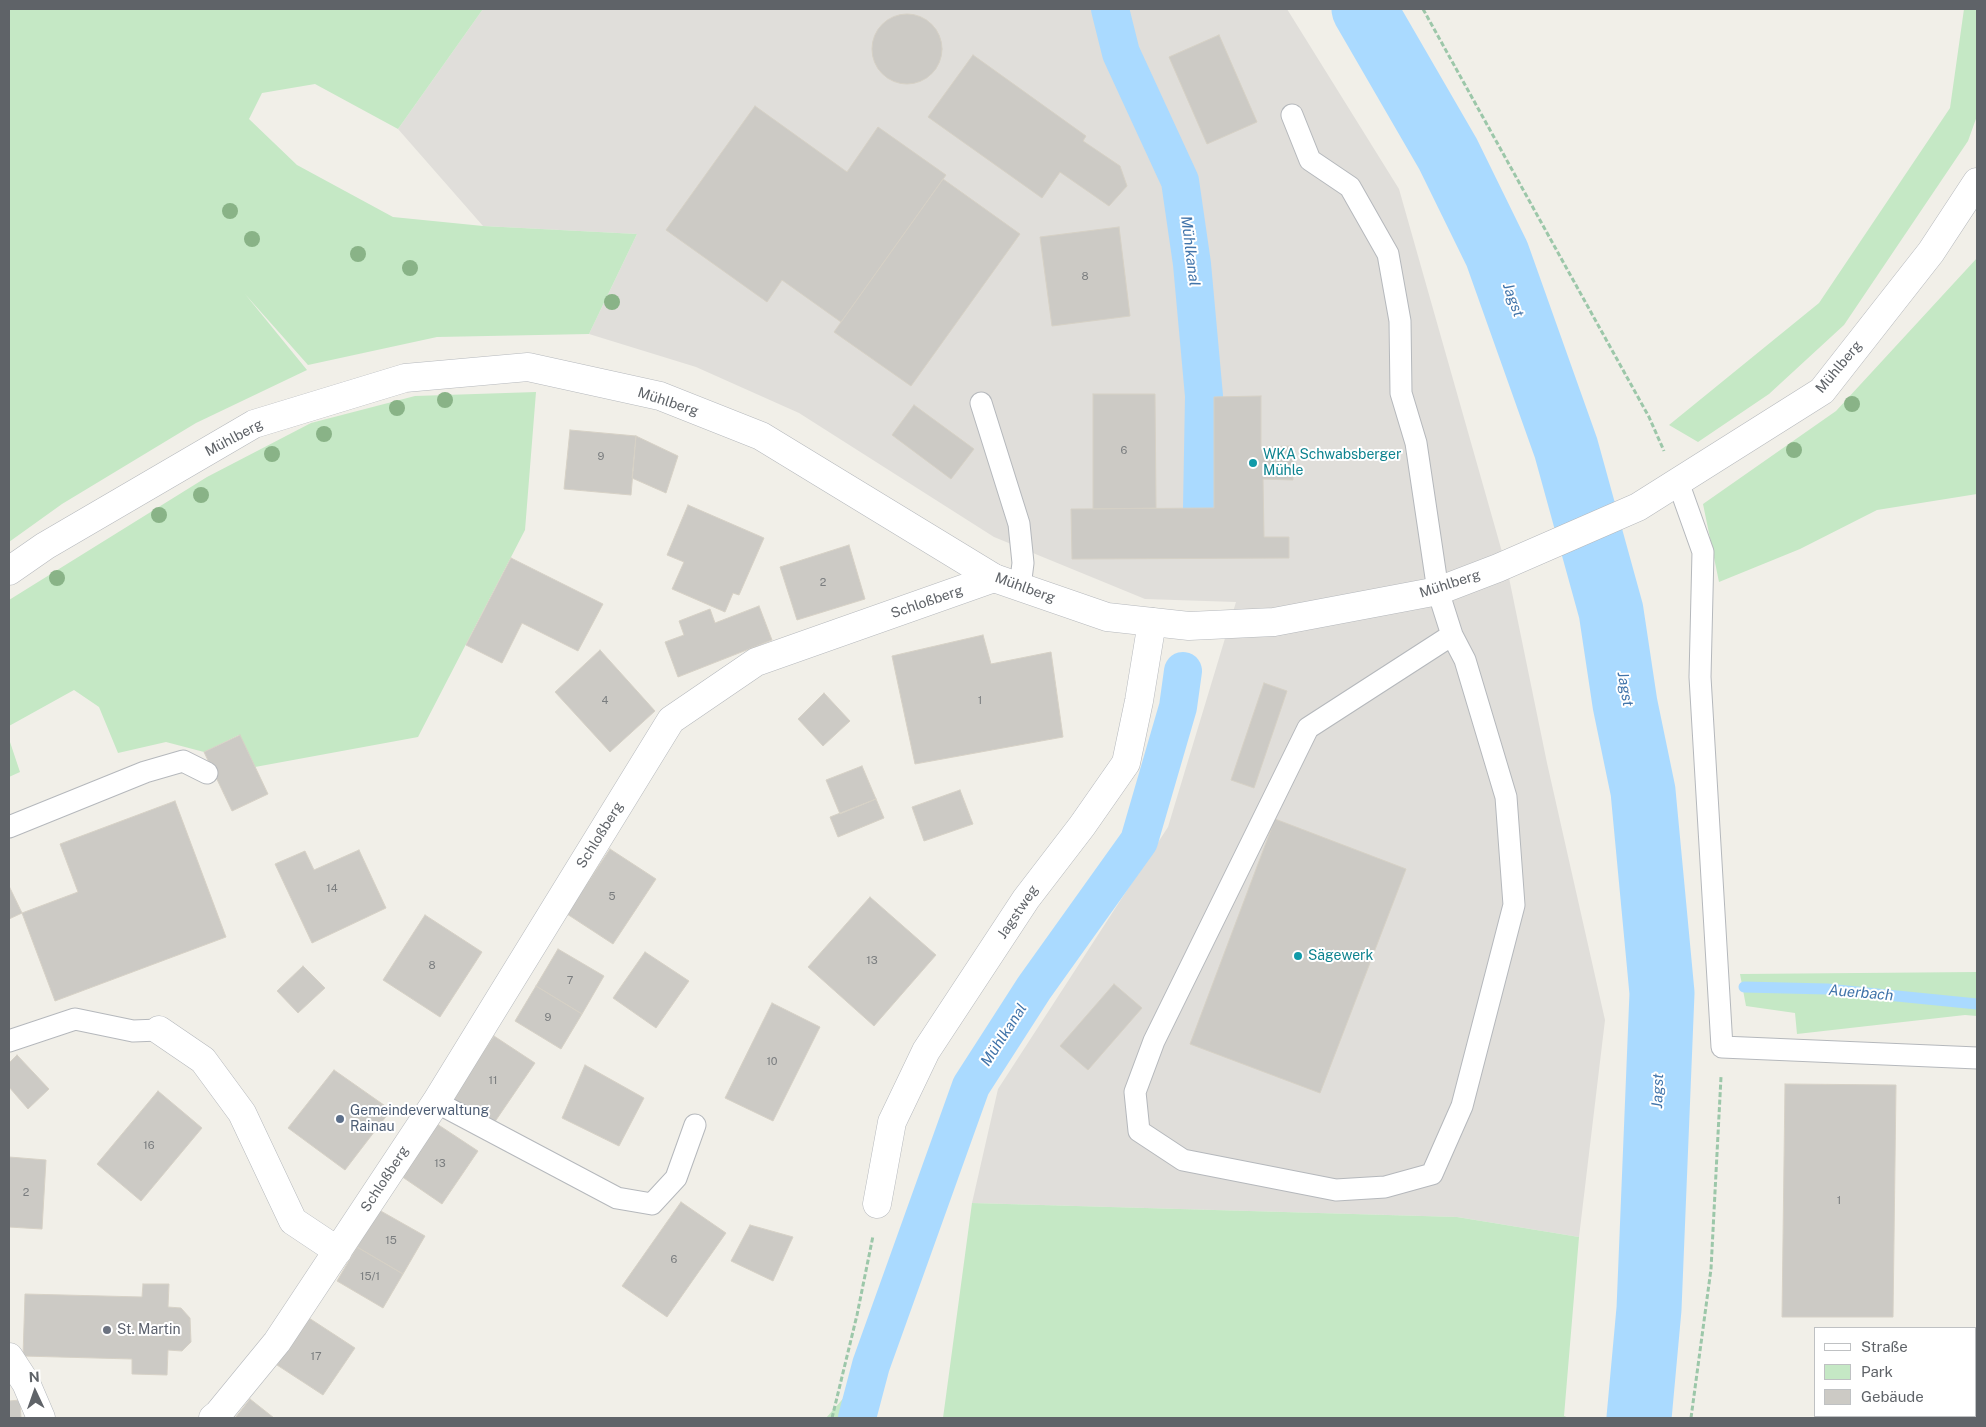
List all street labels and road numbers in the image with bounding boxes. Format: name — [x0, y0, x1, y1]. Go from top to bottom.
street label: Mühlberg — [1812, 337, 1866, 397]
street label: Mühlberg — [635, 384, 701, 420]
street label: Mühlberg — [202, 416, 266, 460]
street label: Mühlberg — [1417, 566, 1483, 602]
street label: Mühlberg — [992, 569, 1058, 607]
street label: Schloßberg — [889, 582, 965, 622]
street label: Schloßberg — [573, 799, 627, 871]
street label: Jagstweg — [994, 882, 1042, 942]
street label: Schloßberg — [357, 1143, 413, 1215]

